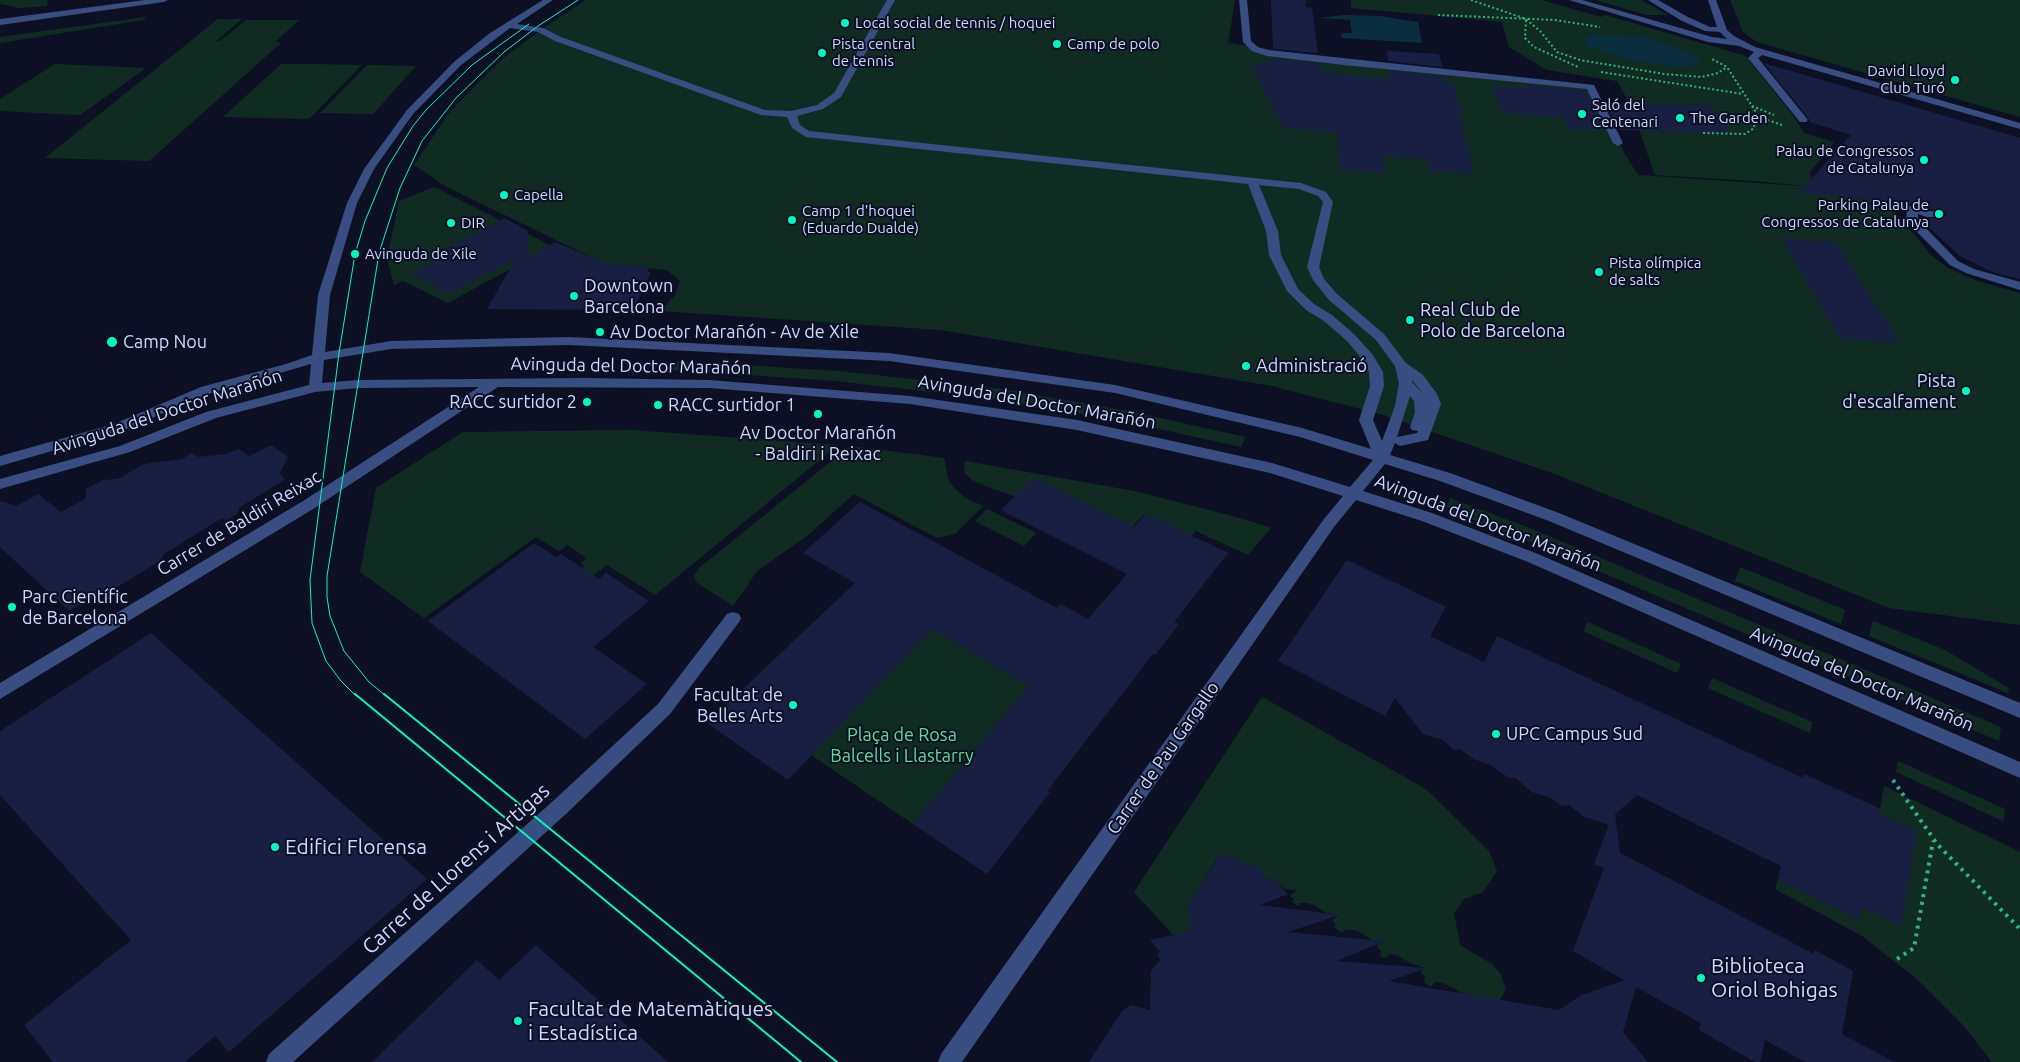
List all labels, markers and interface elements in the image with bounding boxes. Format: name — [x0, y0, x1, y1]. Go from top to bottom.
place label: Local social de tennis / hoquei — [855, 14, 1055, 32]
marker: Local social de tennis / hoquei — [839, 17, 851, 29]
place label: Pista central de tennis — [832, 35, 915, 70]
place label: Camp de polo — [1067, 35, 1160, 53]
marker: Camp de polo — [1051, 38, 1063, 50]
marker: Pista central de tennis — [816, 47, 828, 59]
place label: David Lloyd Club Turó — [1867, 62, 1945, 97]
marker: David Lloyd Club Turó — [1949, 74, 1961, 86]
place label: Saló del Centenari — [1592, 96, 1658, 131]
marker: Saló del Centenari — [1576, 108, 1588, 120]
place label: The Garden — [1690, 109, 1768, 127]
marker: The Garden — [1674, 112, 1686, 124]
place label: Palau de Congressos de Catalunya — [1776, 142, 1914, 177]
marker: Palau de Congressos de Catalunya — [1918, 154, 1930, 166]
place label: Capella — [514, 186, 564, 204]
marker: Capella — [498, 189, 510, 201]
place label: Parking Palau de Congressos de Catalunya — [1761, 196, 1929, 231]
place label: Camp 1 d'hoquei (Eduardo Dualde) — [802, 202, 919, 237]
marker: Parking Palau de Congressos de Catalunya — [1933, 208, 1945, 220]
place label: DIR — [461, 214, 485, 232]
marker: Camp 1 d'hoquei (Eduardo Dualde) — [786, 214, 798, 226]
marker: DIR — [445, 217, 457, 229]
place label: Avinguda de Xile — [365, 245, 477, 263]
marker: Avinguda de Xile — [349, 248, 361, 260]
place label: Pista olímpica de salts — [1609, 254, 1701, 289]
marker: Pista olímpica de salts — [1593, 266, 1605, 278]
place label: Downtown Barcelona — [584, 275, 673, 318]
marker: Downtown Barcelona — [568, 290, 580, 302]
place label: Real Club de Polo de Barcelona — [1420, 299, 1566, 342]
marker: Real Club de Polo de Barcelona — [1404, 314, 1416, 326]
place label: Av Doctor Marañón - Av de Xile — [610, 321, 859, 343]
marker: Av Doctor Marañón - Av de Xile — [594, 326, 606, 338]
place label: Camp Nou — [123, 331, 207, 353]
marker: Camp Nou — [105, 335, 119, 349]
street label: Avinguda del Doctor Marañón — [510, 353, 752, 379]
place label: Administració — [1256, 355, 1367, 377]
marker: Administració — [1240, 360, 1252, 372]
street label: Avinguda del Doctor Marañón — [49, 365, 285, 459]
street label: Avinguda del Doctor Marañón — [917, 370, 1157, 434]
place label: Pista d'escalfament — [1842, 370, 1956, 412]
marker: Pista d'escalfament — [1960, 385, 1972, 397]
place label: RACC surtidor 2 — [449, 391, 577, 413]
place label: RACC surtidor 1 — [668, 394, 796, 416]
marker: RACC surtidor 2 — [581, 396, 593, 408]
marker: RACC surtidor 1 — [652, 399, 664, 411]
marker: Av Doctor Marañón - Baldiri i Reixac — [812, 408, 824, 420]
place label: Av Doctor Marañón - Baldiri i Reixac — [740, 422, 896, 464]
street label: Carrer de Baldiri Reixac — [153, 466, 325, 580]
street label: Avinguda del Doctor Marañón — [1372, 470, 1604, 576]
place label: Parc Científic de Barcelona — [22, 586, 128, 628]
marker: Parc Científic de Barcelona — [6, 601, 18, 613]
street label: Avinguda del Doctor Marañón — [1747, 622, 1977, 736]
street label: Carrer de Pau Gargallo — [1102, 678, 1224, 838]
place label: Facultat de Belles Arts — [694, 684, 783, 726]
marker: Facultat de Belles Arts — [787, 699, 799, 711]
place label: UPC Campus Sud — [1506, 723, 1643, 745]
park label: Plaça de Rosa Balcells i Llastarry — [830, 724, 974, 766]
marker: UPC Campus Sud — [1490, 728, 1502, 740]
street label: Carrer de Llorens i Artigas — [357, 778, 555, 960]
place label: Edifici Florensa — [285, 834, 427, 860]
marker: Edifici Florensa — [269, 841, 281, 853]
place label: Biblioteca Oriol Bohigas — [1711, 953, 1838, 1003]
marker: Biblioteca Oriol Bohigas — [1695, 972, 1707, 984]
place label: Facultat de Matemàtiques i Estadística — [528, 996, 773, 1046]
marker: Facultat de Matemàtiques i Estadística — [512, 1015, 524, 1027]

